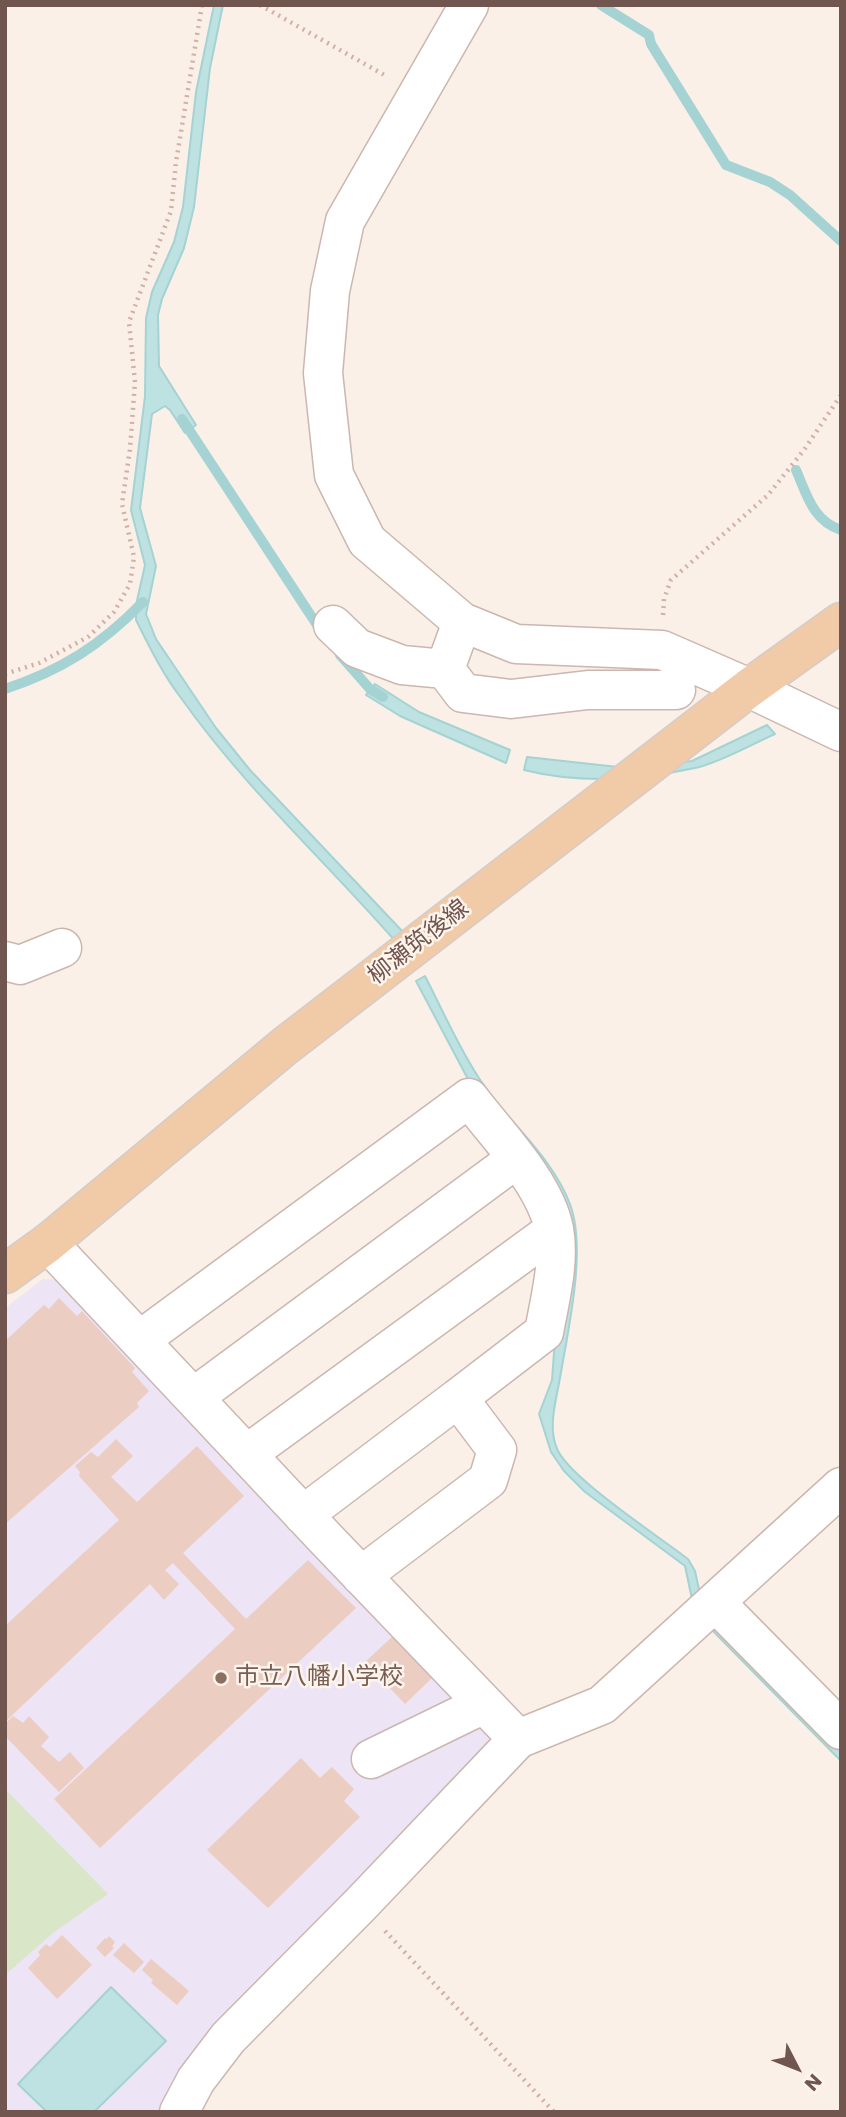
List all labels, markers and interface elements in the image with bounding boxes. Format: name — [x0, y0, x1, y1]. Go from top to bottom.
street label: 柳瀬筑後線 — [363, 895, 475, 991]
place label: 市立八幡小学校 — [235, 1664, 403, 1692]
marker: 市立八幡小学校 — [213, 1670, 229, 1686]
north arrow — [762, 2033, 832, 2103]
text: N — [798, 2068, 828, 2097]

